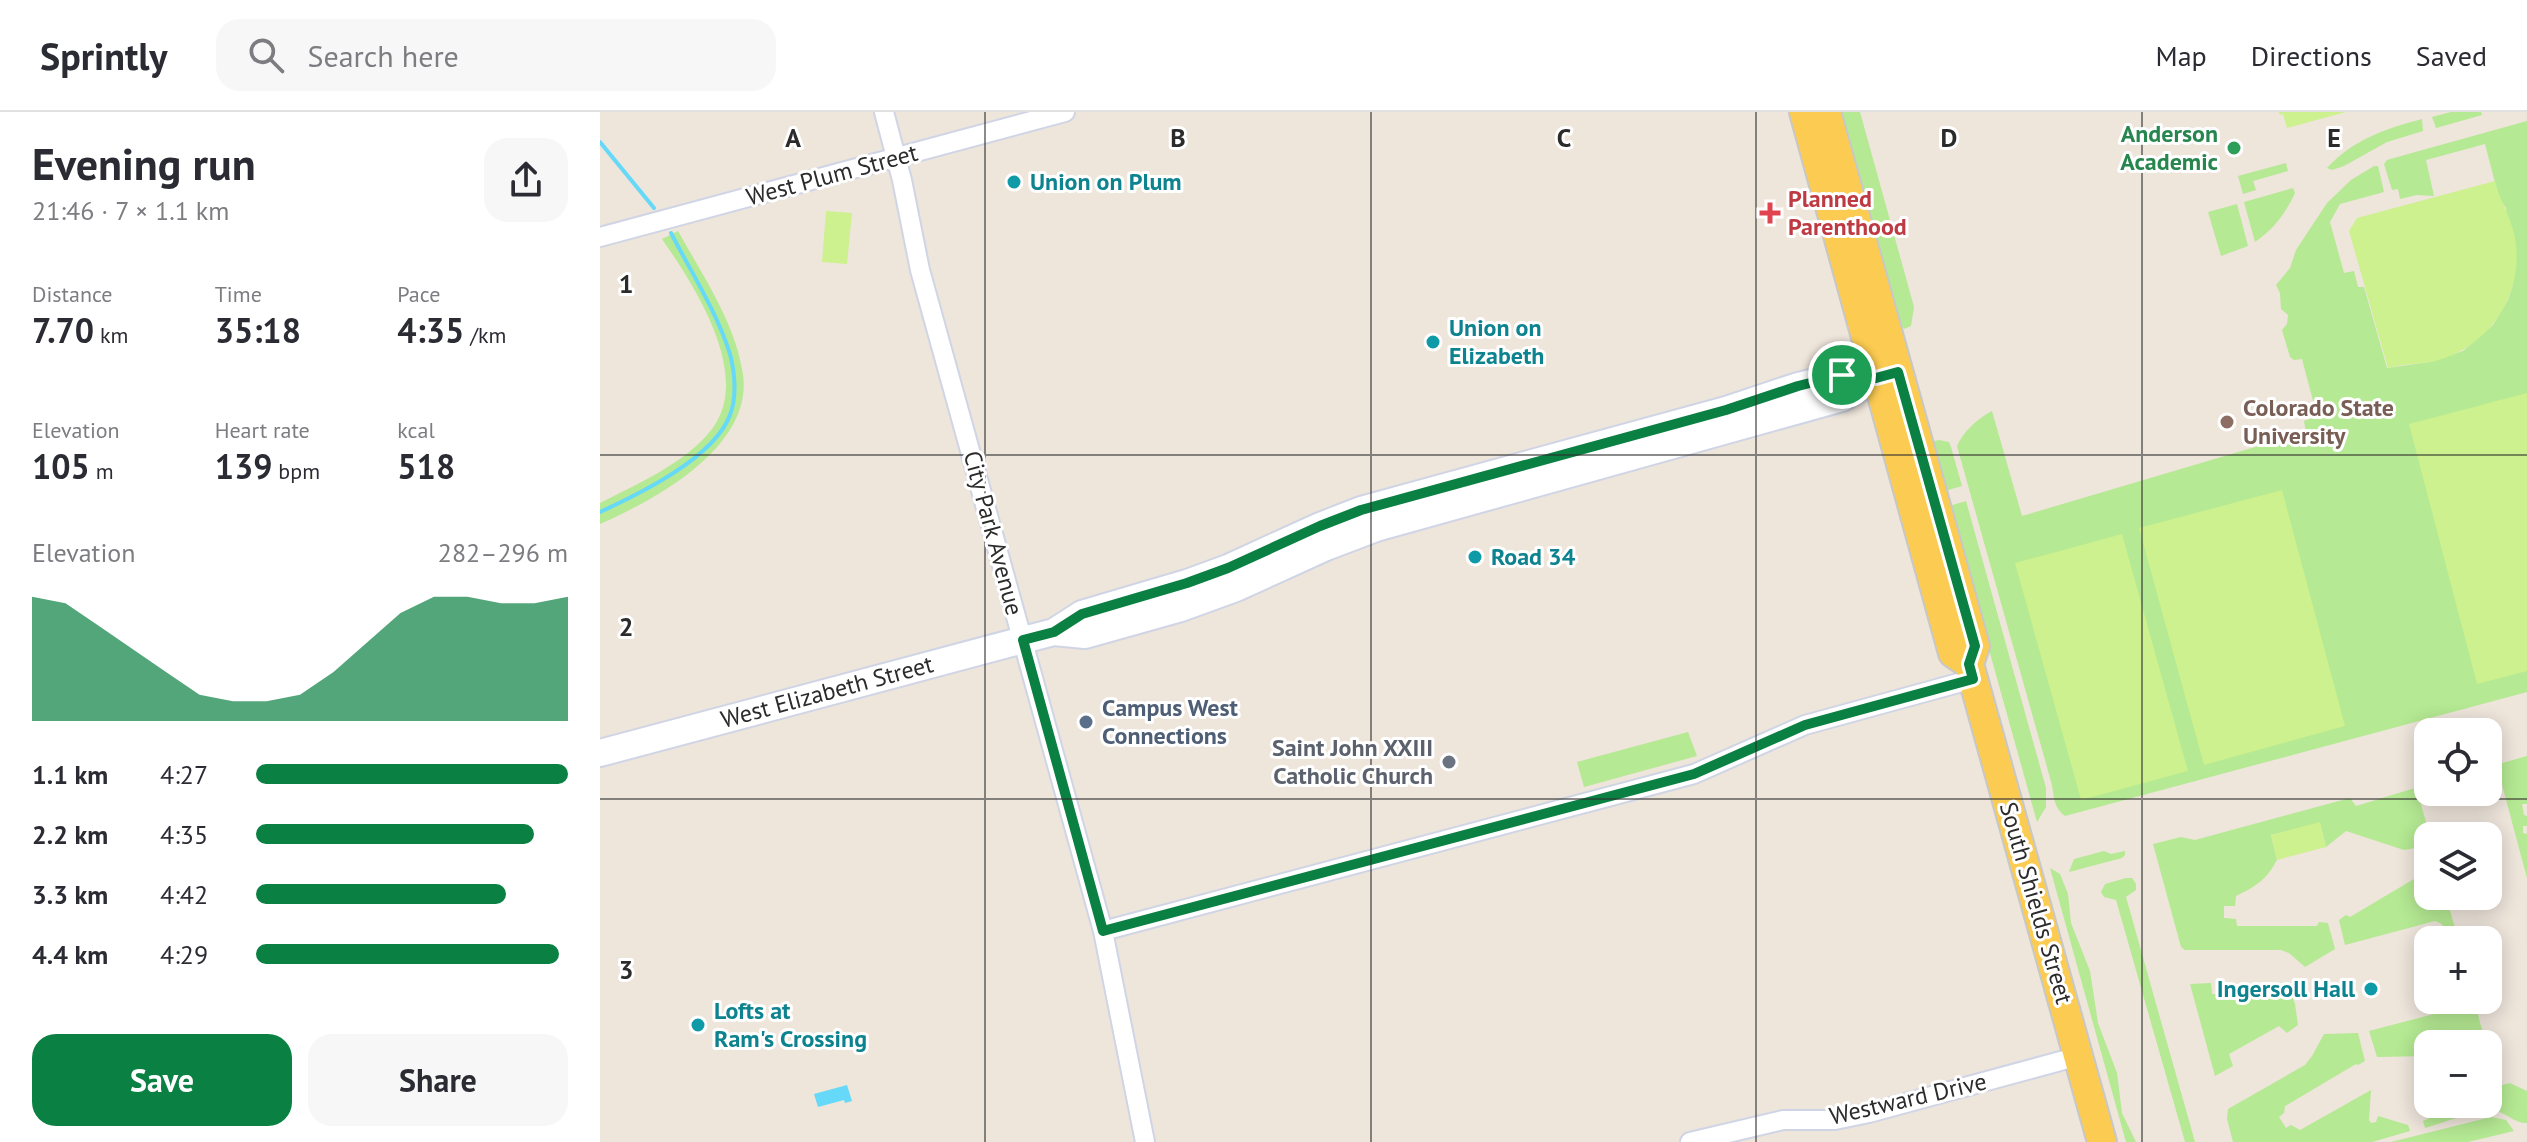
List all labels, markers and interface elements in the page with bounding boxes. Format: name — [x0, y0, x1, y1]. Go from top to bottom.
search box — [216, 19, 776, 91]
text: Sprintly — [40, 31, 168, 80]
icon: search — [244, 33, 288, 77]
text: Search here — [308, 36, 459, 75]
text: Map — [2156, 37, 2207, 74]
text: Directions — [2251, 37, 2372, 74]
text: Saved — [2416, 37, 2487, 74]
place label: Anderson Academic — [2120, 118, 2218, 177]
text: A — [785, 121, 801, 154]
text: B — [1170, 121, 1186, 154]
text: C — [1557, 121, 1571, 154]
text: D — [1941, 121, 1957, 154]
text: E — [2327, 121, 2341, 154]
text: Evening run — [32, 135, 256, 192]
street label: West Plum Street — [743, 137, 921, 212]
button: share — [484, 138, 568, 222]
marker: Anderson Academic — [2225, 139, 2243, 157]
place label: Union on Plum — [1030, 166, 1182, 197]
marker: Union on Plum — [1005, 173, 1023, 191]
place label: Planned Parenthood — [1788, 183, 1907, 242]
text: 21:46 · 7 × 1.1 km — [32, 194, 229, 227]
marker: Planned Parenthood — [1759, 202, 1781, 224]
text: 1 — [619, 267, 633, 300]
text: Distance — [32, 280, 113, 308]
text: Time — [215, 280, 262, 308]
text: Pace — [397, 280, 440, 308]
text: 7.70 — [32, 308, 94, 352]
text: 35:18 — [215, 308, 301, 352]
text: 4:35 — [397, 308, 464, 352]
place label: Union on Elizabeth — [1449, 312, 1544, 371]
text: km — [94, 321, 128, 349]
text: /km — [464, 321, 506, 349]
marker: Union on Elizabeth — [1424, 333, 1442, 351]
pin — [1808, 341, 1876, 409]
icon: arrive — [1820, 353, 1864, 397]
place label: Colorado State University — [2243, 392, 2394, 451]
marker: Colorado State University — [2218, 413, 2236, 431]
text: Elevation — [32, 416, 120, 444]
text: Heart rate — [215, 416, 310, 444]
text: kcal — [397, 416, 435, 444]
text: 105 — [32, 444, 90, 488]
text: 139 — [215, 444, 273, 488]
text: 518 — [397, 444, 455, 488]
street label: City Park Avenue — [957, 447, 1030, 619]
text: m — [90, 457, 114, 485]
text: bpm — [273, 457, 320, 485]
text: Elevation — [32, 536, 136, 569]
text: 282–296 m — [438, 536, 568, 569]
place label: Road 34 — [1491, 541, 1576, 572]
marker: Road 34 — [1466, 548, 1484, 566]
text: 2 — [619, 610, 633, 643]
street label: West Elizabeth Street — [717, 648, 937, 735]
place label: Campus West Connections — [1102, 692, 1239, 751]
marker: Campus West Connections — [1077, 713, 1095, 731]
map controls — [2414, 718, 2502, 1118]
button: locate — [2414, 718, 2502, 806]
place label: Saint John XXIII Catholic Church — [1272, 732, 1433, 791]
marker: Saint John XXIII Catholic Church — [1440, 753, 1458, 771]
text: 1.1 km — [32, 758, 108, 791]
text: 4:27 — [160, 758, 208, 791]
street label: South Shields Street — [1993, 798, 2080, 1007]
text: 2.2 km — [32, 818, 108, 851]
text: 4:35 — [160, 818, 208, 851]
button: layers — [2414, 822, 2502, 910]
text: 3.3 km — [32, 878, 108, 911]
text: 4:42 — [160, 878, 208, 911]
button: + — [2414, 926, 2502, 1014]
text: 4.4 km — [32, 938, 108, 971]
text: 4:29 — [160, 938, 208, 971]
text: 3 — [619, 953, 633, 986]
place label: Ingersoll Hall — [2217, 973, 2356, 1004]
marker: Ingersoll Hall — [2362, 980, 2380, 998]
place label: Lofts at Ram's Crossing — [714, 995, 867, 1054]
marker: Lofts at Ram's Crossing — [689, 1016, 707, 1034]
button: − — [2414, 1030, 2502, 1118]
button: Save — [32, 1034, 292, 1126]
button: Share — [308, 1034, 568, 1126]
street label: Westward Drive — [1826, 1065, 1989, 1132]

